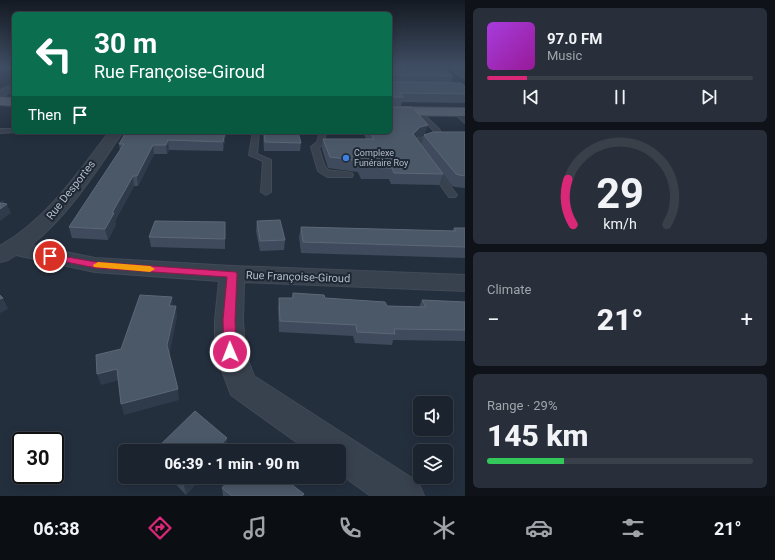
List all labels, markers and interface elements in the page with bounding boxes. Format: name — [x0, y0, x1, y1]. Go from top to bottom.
text: 30 m — [94, 27, 157, 60]
icon: left — [28, 28, 80, 80]
text: 97.0 FM — [547, 30, 602, 48]
text: Music — [547, 48, 582, 63]
text: Rue Françoise-Giroud — [94, 61, 265, 82]
icon: previous — [520, 86, 542, 108]
icon: pause — [609, 86, 631, 108]
icon: next — [698, 86, 720, 108]
icon: arrive — [69, 104, 91, 126]
text: Then — [28, 106, 61, 124]
place label: Complexe Funéraire Roy — [354, 148, 409, 168]
marker: Complexe Funéraire Roy — [341, 153, 351, 163]
street label: Rue Desportes — [44, 158, 98, 222]
text: 29 — [596, 169, 644, 218]
text: km/h — [603, 216, 637, 232]
pin — [33, 239, 67, 273]
icon: arrive — [39, 245, 61, 267]
street label: Rue Françoise-Giroud — [246, 269, 350, 285]
text: Climate — [487, 282, 531, 297]
text: 21° — [597, 302, 643, 337]
text: − — [487, 307, 500, 332]
text: + — [741, 307, 753, 332]
position arrow — [209, 331, 251, 373]
map controls — [413, 396, 453, 484]
button: sound — [413, 396, 453, 436]
text: Range · 29% — [487, 398, 557, 413]
text: 145 km — [487, 418, 589, 453]
speed limit sign: 30 — [12, 432, 64, 484]
button: layers — [413, 444, 453, 484]
text: 06:39 · 1 min · 90 m — [164, 455, 300, 473]
icon: directions — [146, 514, 174, 542]
icon: music — [241, 514, 269, 542]
icon: phone — [336, 514, 364, 542]
icon: climate — [430, 514, 458, 542]
icon: car — [525, 514, 553, 542]
icon: filters — [619, 514, 647, 542]
text: 06:38 — [33, 518, 80, 539]
text: 21° — [714, 518, 742, 539]

